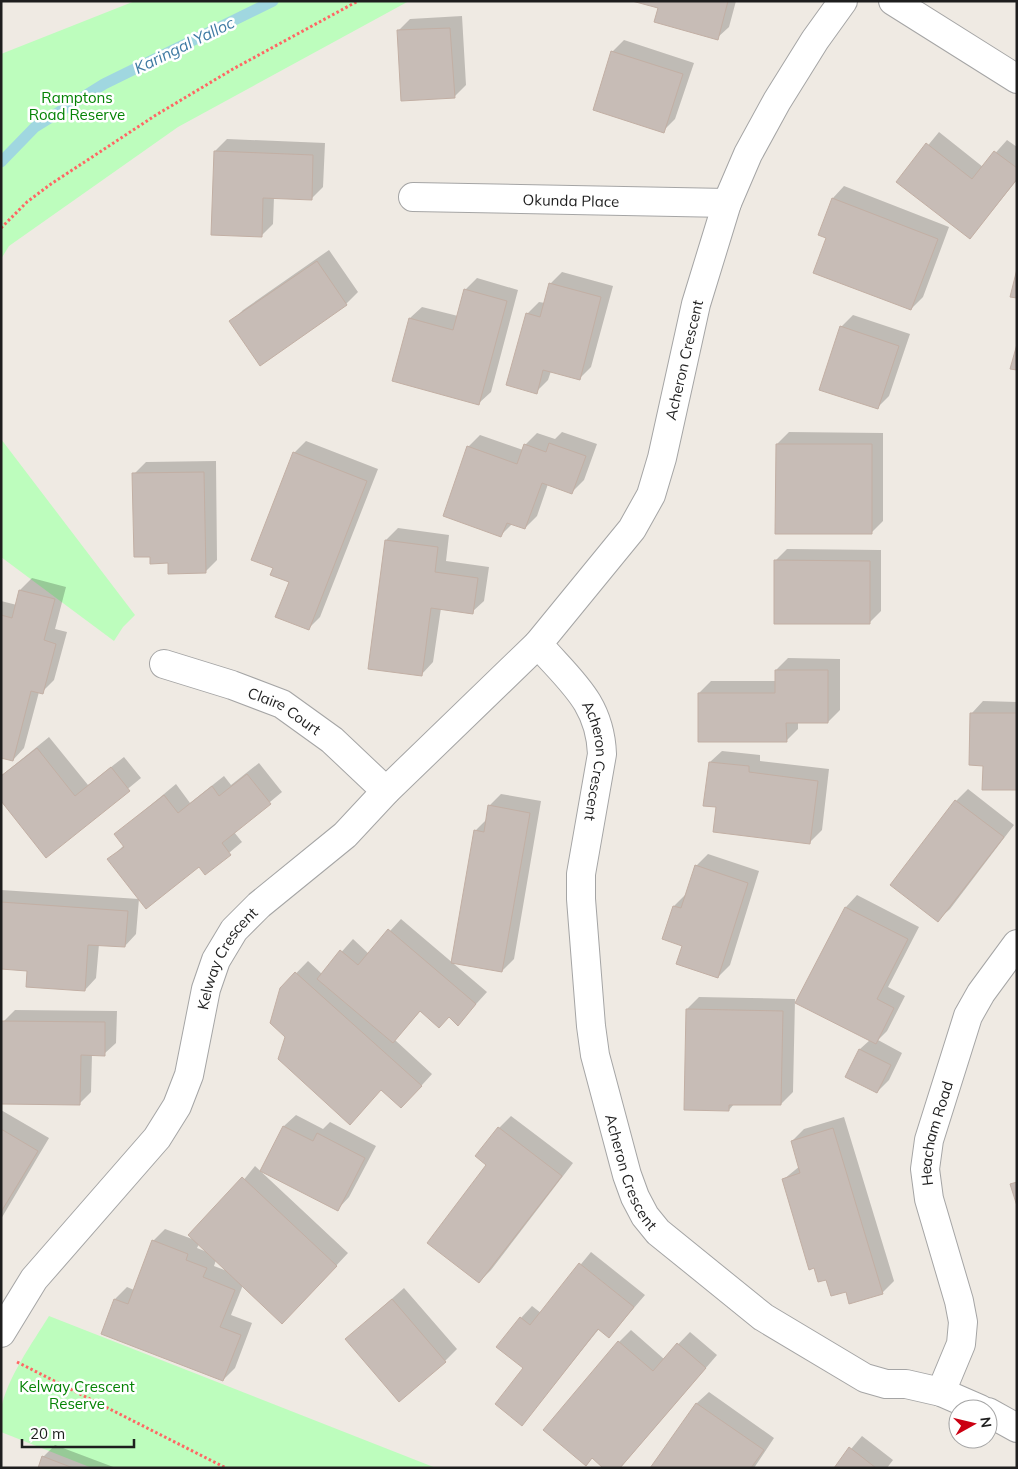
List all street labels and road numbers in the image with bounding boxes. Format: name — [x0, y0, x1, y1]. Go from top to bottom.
street label: Okunda Place — [523, 190, 619, 210]
street label: Acheron Crescent — [661, 298, 707, 422]
street label: Claire Court — [245, 682, 325, 739]
street label: Acheron Crescent — [578, 697, 612, 822]
street label: Kelway Crescent — [193, 903, 261, 1011]
street label: Heacham Road — [915, 1078, 957, 1187]
street label: Acheron Crescent — [602, 1112, 662, 1234]

